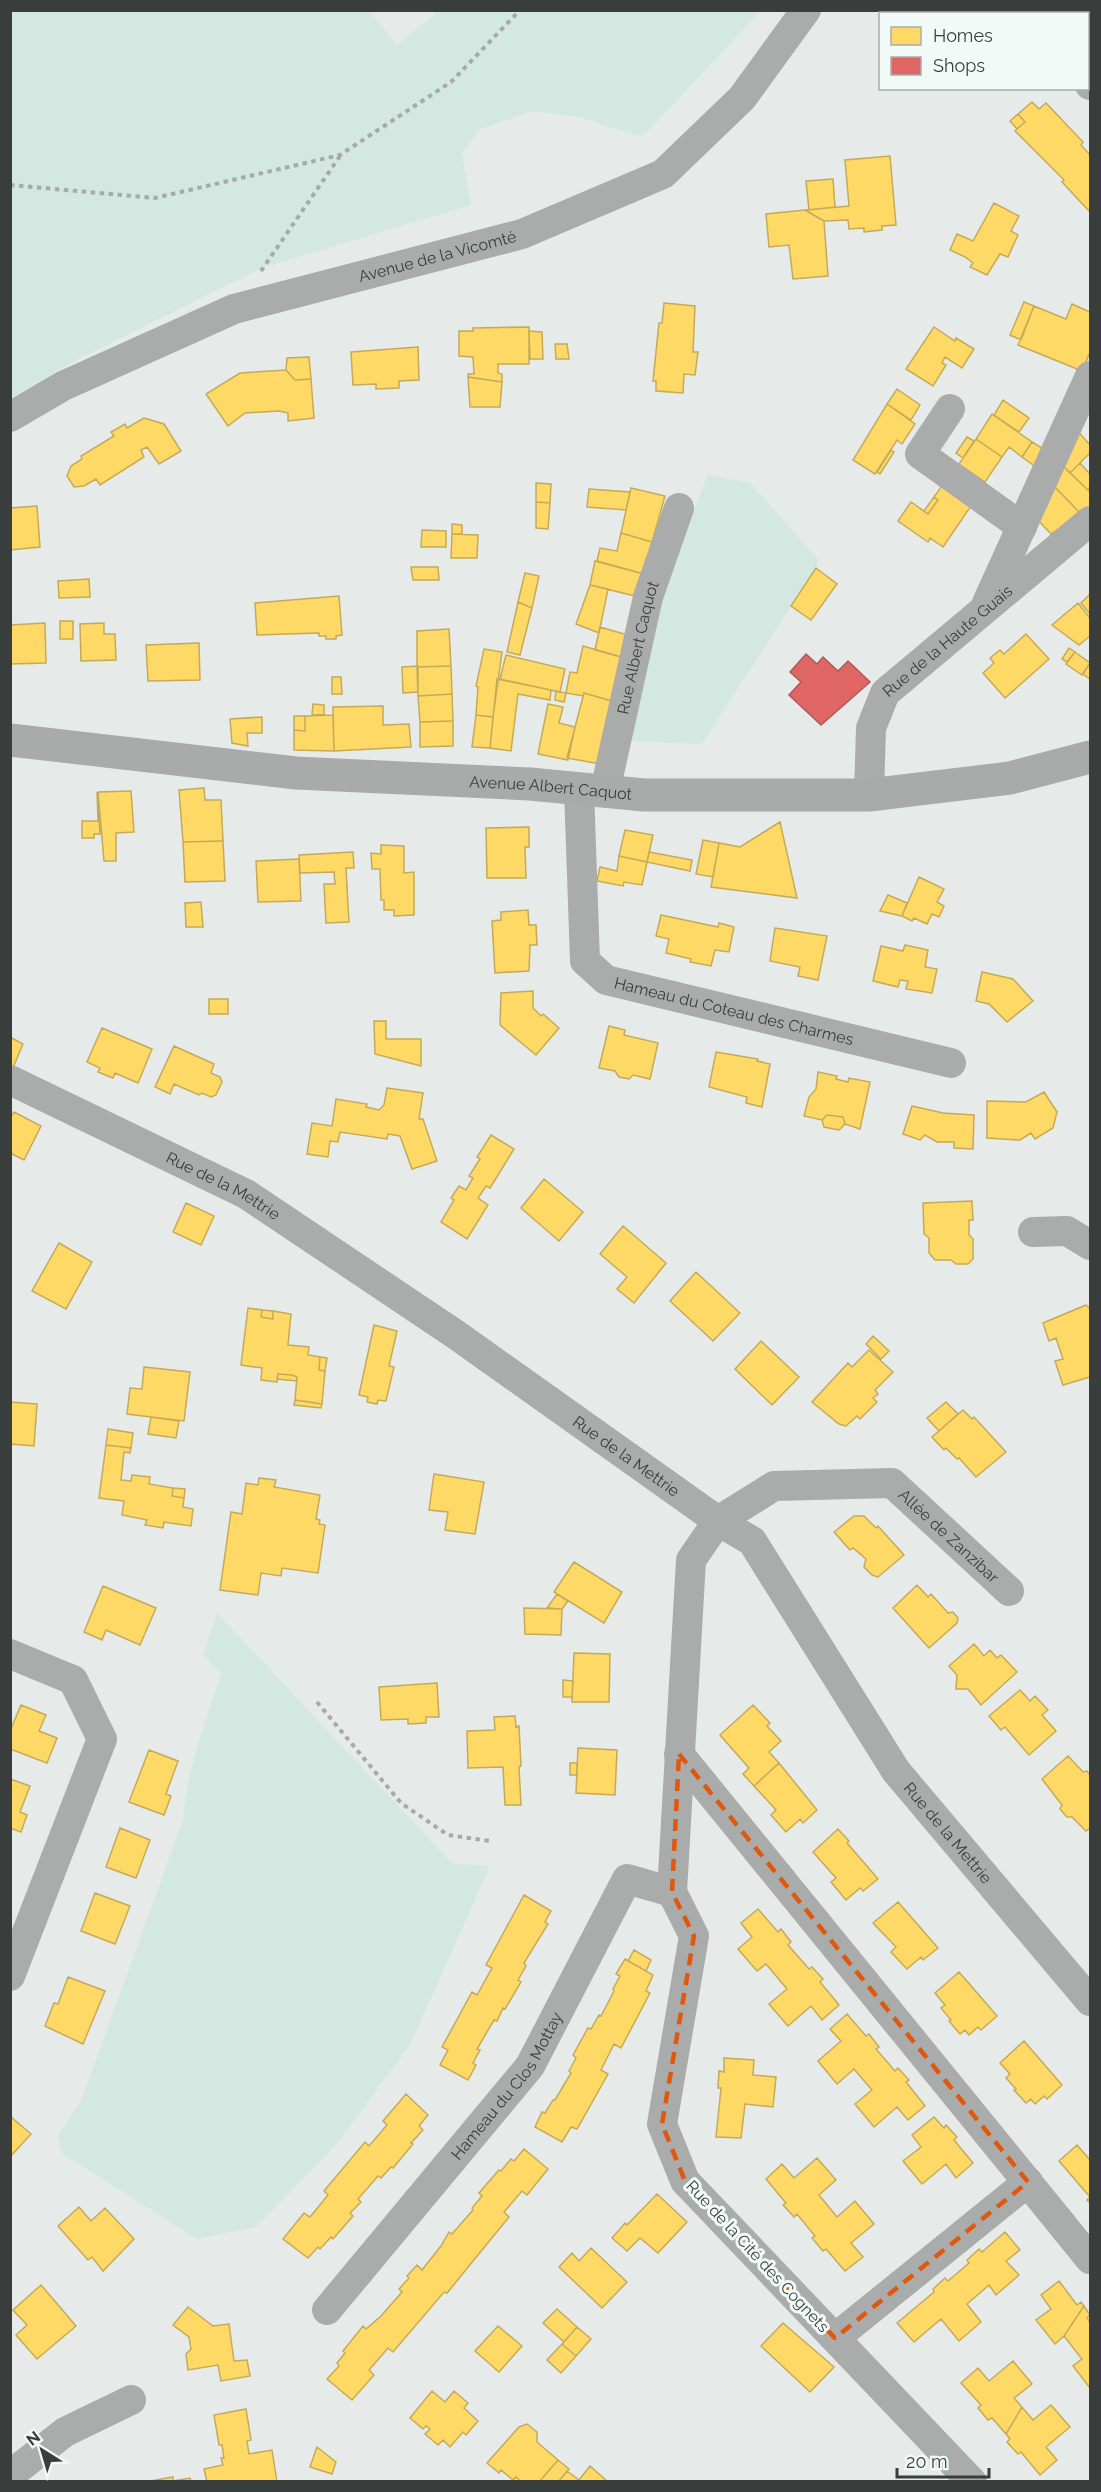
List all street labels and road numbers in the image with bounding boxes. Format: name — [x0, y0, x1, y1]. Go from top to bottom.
street label: Avenue de la Vicomté — [356, 227, 518, 286]
street label: Rue Albert Caquot — [613, 578, 663, 716]
street label: Rue de la Haute Guais — [879, 581, 1017, 701]
street label: Avenue Albert Caquot — [469, 772, 633, 804]
street label: Hameau du Coteau des Charmes — [612, 973, 856, 1049]
street label: Rue de la Mettrie — [163, 1148, 284, 1224]
street label: Rue de la Mettrie — [569, 1412, 683, 1501]
street label: Allée de Zanzibar — [895, 1485, 1003, 1587]
street label: Rue de la Mettrie — [900, 1779, 996, 1888]
street label: Hameau du Clos Mottay — [447, 2008, 567, 2164]
street label: Rue de la Cité des Cognets — [682, 2177, 833, 2336]

